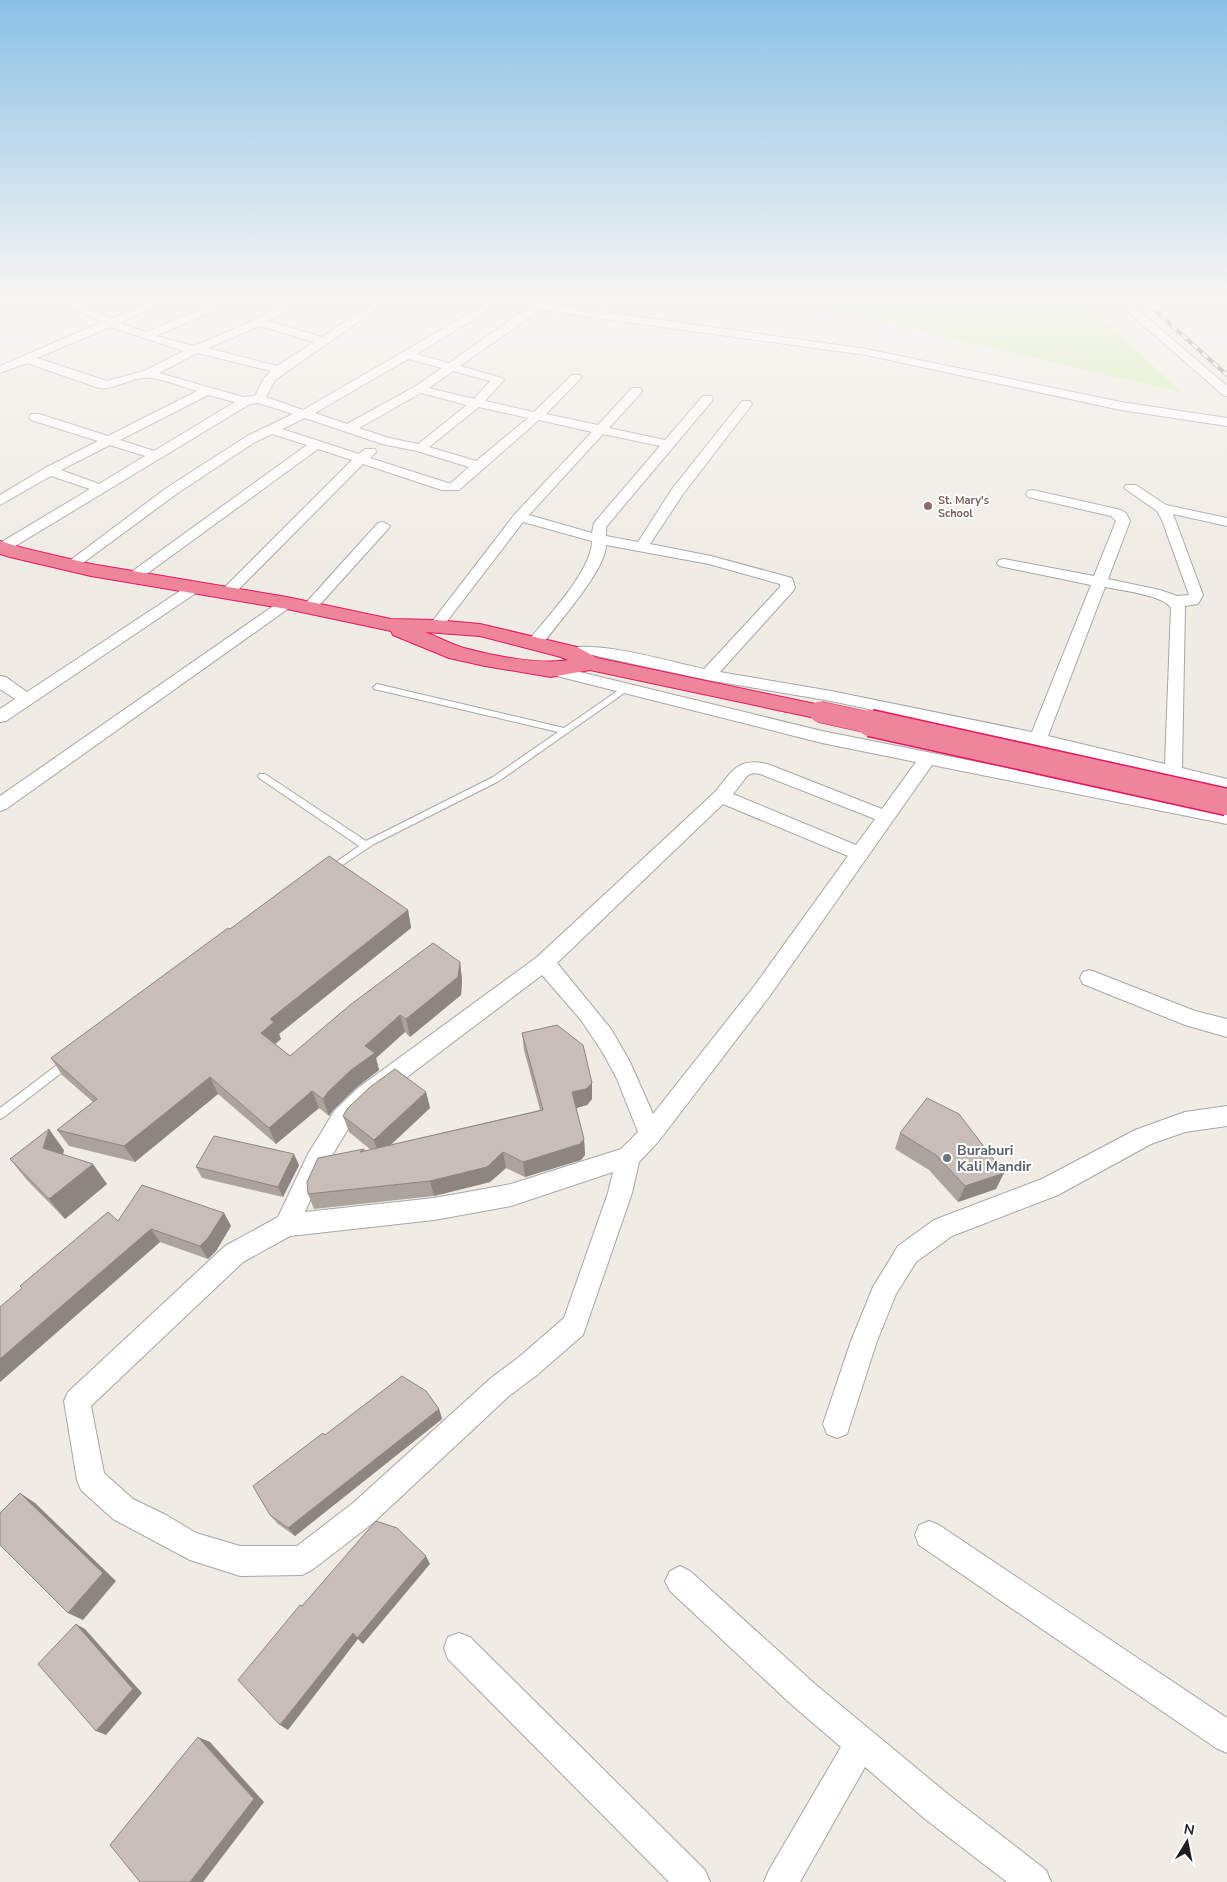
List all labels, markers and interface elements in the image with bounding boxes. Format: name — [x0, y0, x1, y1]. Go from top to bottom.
place label: St. Mary's School — [938, 493, 989, 521]
marker: St. Mary's School — [922, 500, 934, 512]
place label: Buraburi Kali Mandir — [957, 1141, 1032, 1176]
marker: Buraburi Kali Mandir — [941, 1152, 953, 1164]
north arrow — [1162, 1817, 1212, 1867]
text: N — [1182, 1819, 1196, 1840]

